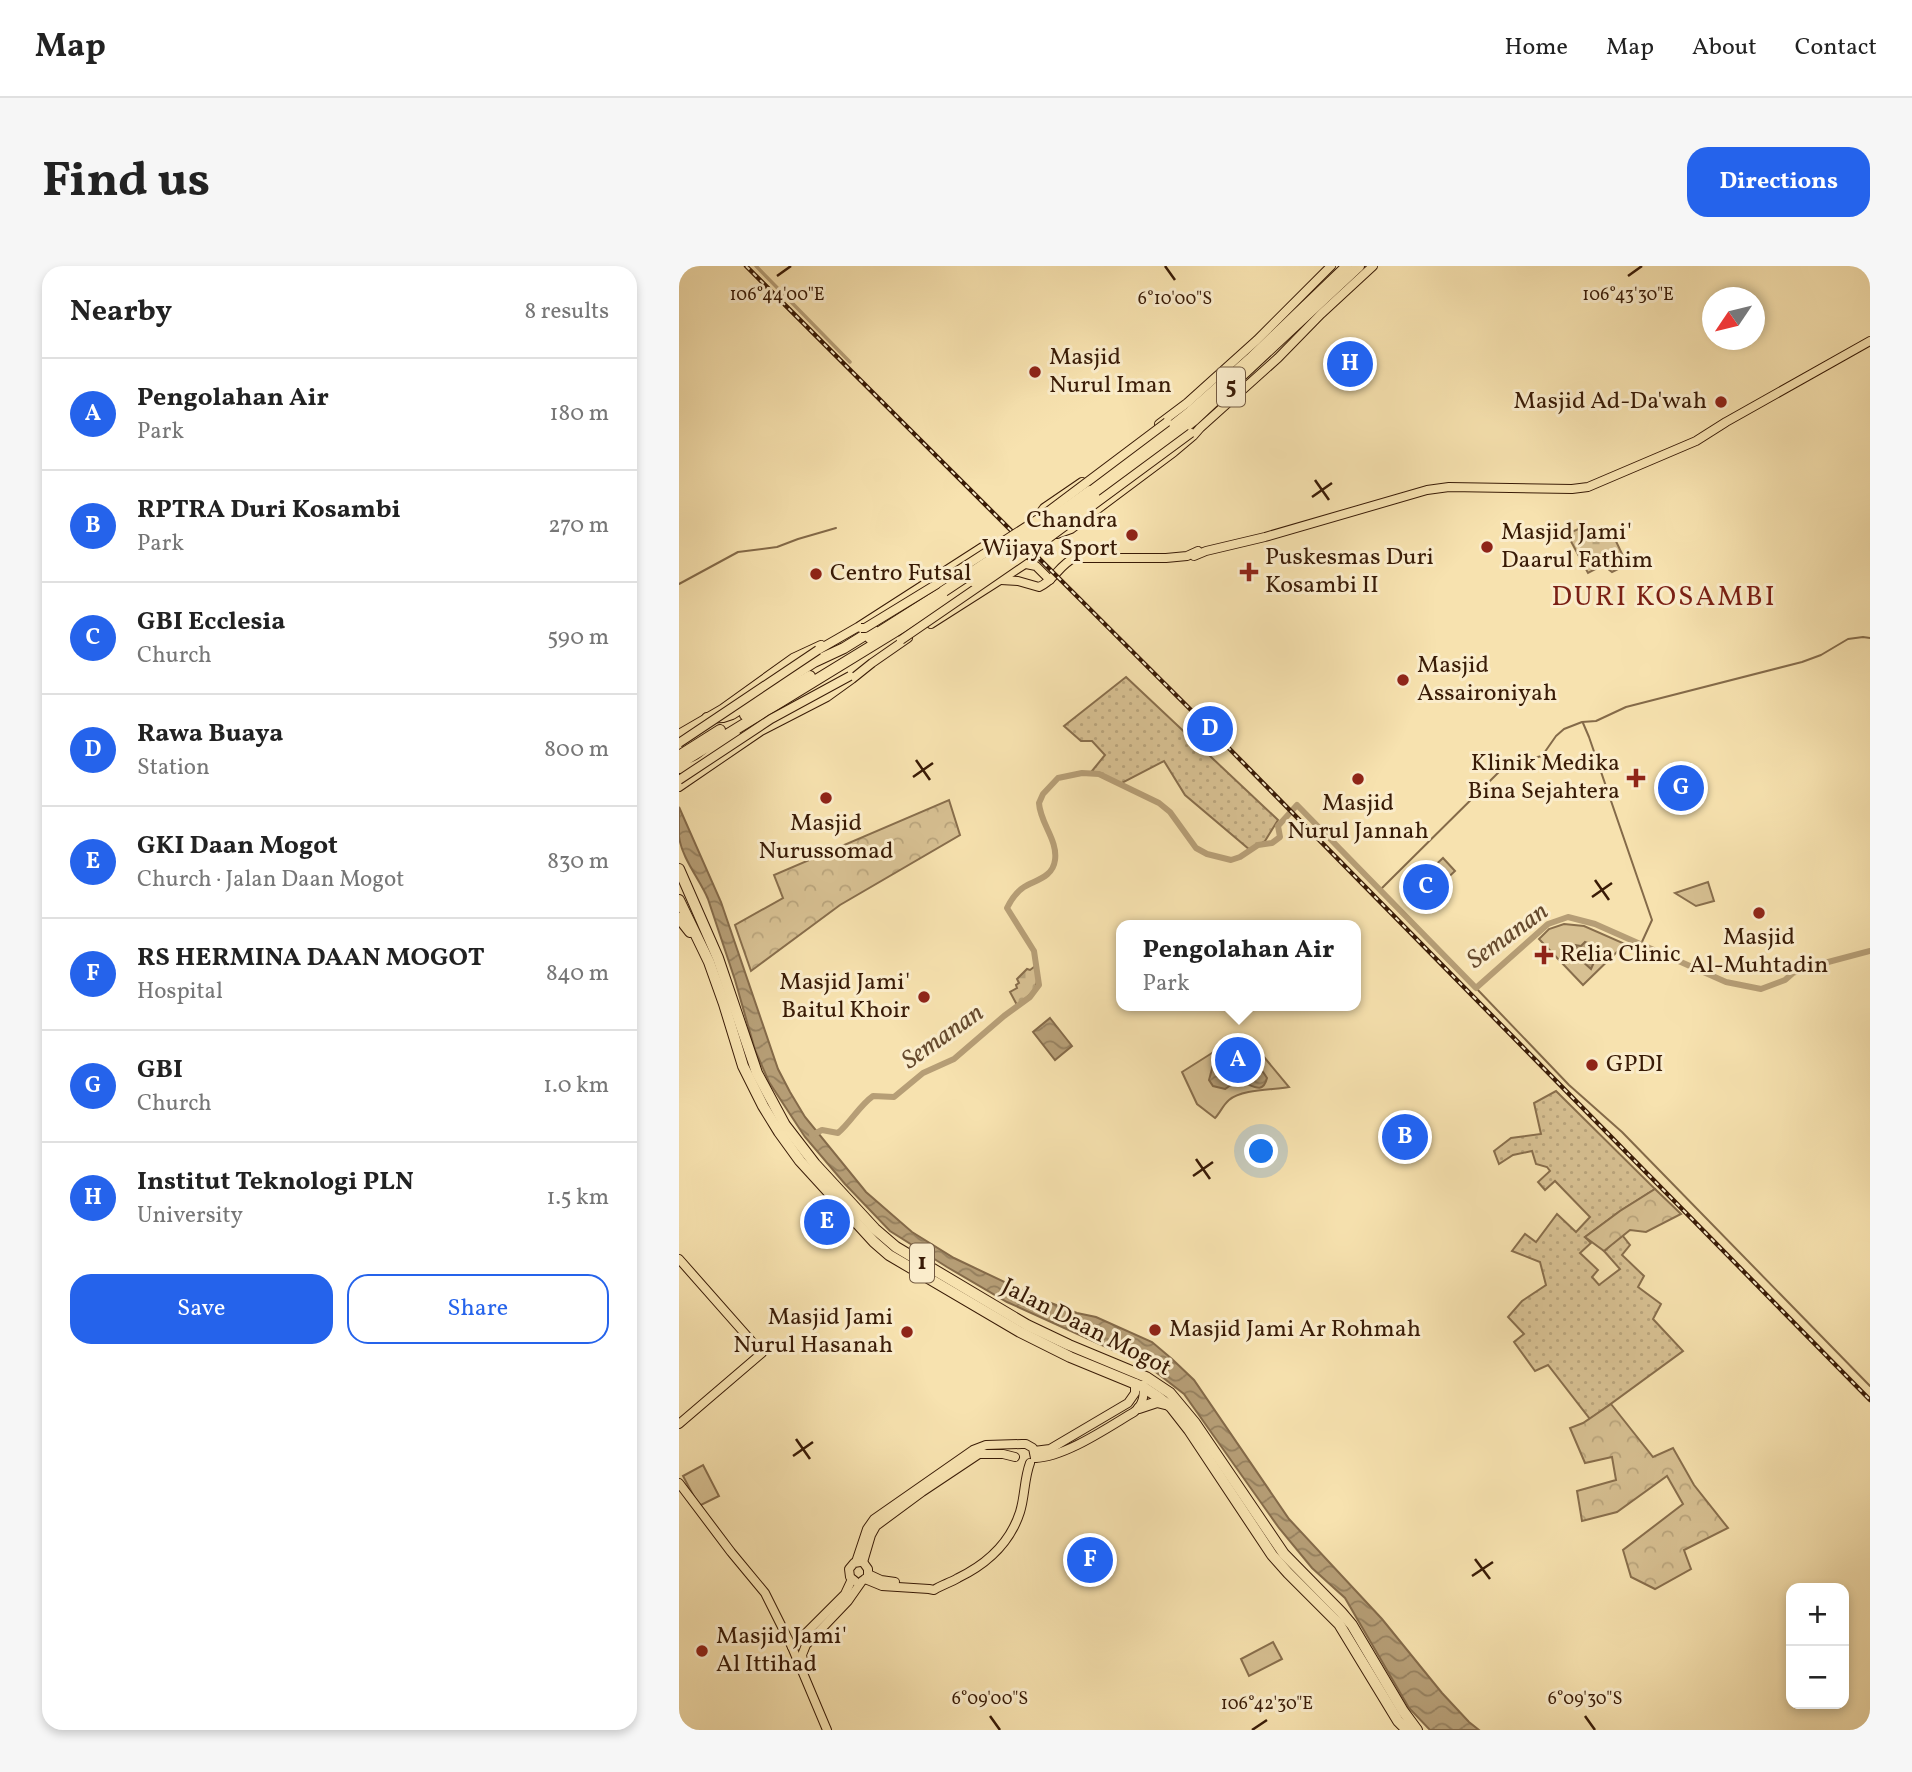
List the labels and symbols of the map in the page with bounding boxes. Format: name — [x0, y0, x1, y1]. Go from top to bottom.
text: 106°44'00"E — [729, 283, 825, 308]
text: 106°43'30"E — [1582, 283, 1674, 308]
text: 6°10'00"S — [1138, 287, 1212, 312]
north arrow — [1702, 287, 1765, 350]
pin: H — [1327, 338, 1373, 390]
place label: Masjid Nurul Iman — [1049, 341, 1172, 403]
marker: Masjid Nurul Iman — [1027, 364, 1043, 380]
road number: 5 — [1217, 368, 1245, 406]
place label: Masjid Ad-Da'wah — [1513, 385, 1707, 419]
marker: Masjid Ad-Da'wah — [1713, 394, 1729, 410]
place label: Chandra Wijaya Sport — [982, 504, 1118, 566]
place label: Masjid Jami' Daarul Fathim — [1501, 516, 1653, 578]
marker: Chandra Wijaya Sport — [1124, 527, 1140, 543]
marker: Masjid Jami' Daarul Fathim — [1479, 539, 1495, 555]
place label: Puskesmas Duri Kosambi II — [1265, 541, 1434, 603]
place label: Centro Futsal — [830, 557, 972, 591]
marker: Puskesmas Duri Kosambi II — [1239, 562, 1259, 582]
marker: Centro Futsal — [808, 566, 824, 582]
district label: DURI KOSAMBI — [1551, 578, 1777, 617]
place label: Masjid Assaironiyah — [1417, 649, 1557, 711]
marker: Masjid Assaironiyah — [1395, 672, 1411, 688]
pin: D — [1187, 703, 1233, 755]
place label: Klinik Medika Bina Sejahtera — [1468, 747, 1620, 809]
pin: G — [1658, 762, 1704, 814]
marker: Klinik Medika Bina Sejahtera — [1626, 768, 1646, 788]
marker: Masjid Nurul Jannah — [1350, 771, 1366, 787]
place label: Masjid Nurul Jannah — [1287, 787, 1429, 849]
marker: Masjid Nurussomad — [818, 790, 834, 806]
place label: Masjid Nurussomad — [759, 807, 893, 869]
pin: C — [1403, 861, 1449, 913]
water label: Semanan — [1460, 894, 1556, 978]
marker: Masjid Al-Muhtadin — [1751, 905, 1767, 921]
place label: Masjid Al-Muhtadin — [1690, 921, 1828, 983]
place label: Relia Clinic — [1560, 938, 1681, 972]
marker: Relia Clinic — [1534, 945, 1554, 965]
place label: Masjid Jami' Baitul Khoir — [779, 966, 910, 1028]
marker: Masjid Jami' Baitul Khoir — [916, 989, 932, 1005]
water label: Semanan — [895, 996, 991, 1078]
pin: A — [1215, 1034, 1261, 1086]
place label: GPDI — [1606, 1048, 1664, 1082]
marker: GPDI — [1584, 1057, 1600, 1073]
pin: B — [1382, 1111, 1428, 1163]
your location — [1244, 1134, 1278, 1168]
pin: E — [804, 1196, 850, 1248]
road number: 1 — [910, 1244, 934, 1282]
street label: Jalan Daan Mogot — [995, 1270, 1177, 1386]
place label: Masjid Jami Nurul Hasanah — [733, 1301, 893, 1363]
place label: Masjid Jami Ar Rohmah — [1169, 1313, 1421, 1347]
marker: Masjid Jami Ar Rohmah — [1147, 1322, 1163, 1338]
marker: Masjid Jami Nurul Hasanah — [899, 1324, 915, 1340]
pin: F — [1067, 1534, 1113, 1586]
place label: Masjid Jami' Al Ittihad — [716, 1620, 847, 1682]
marker: Masjid Jami' Al Ittihad — [694, 1643, 710, 1659]
text: 6°09'00"S — [952, 1687, 1028, 1712]
text: 6°09'30"S — [1548, 1687, 1622, 1712]
text: 106°42'30"E — [1221, 1692, 1313, 1717]

